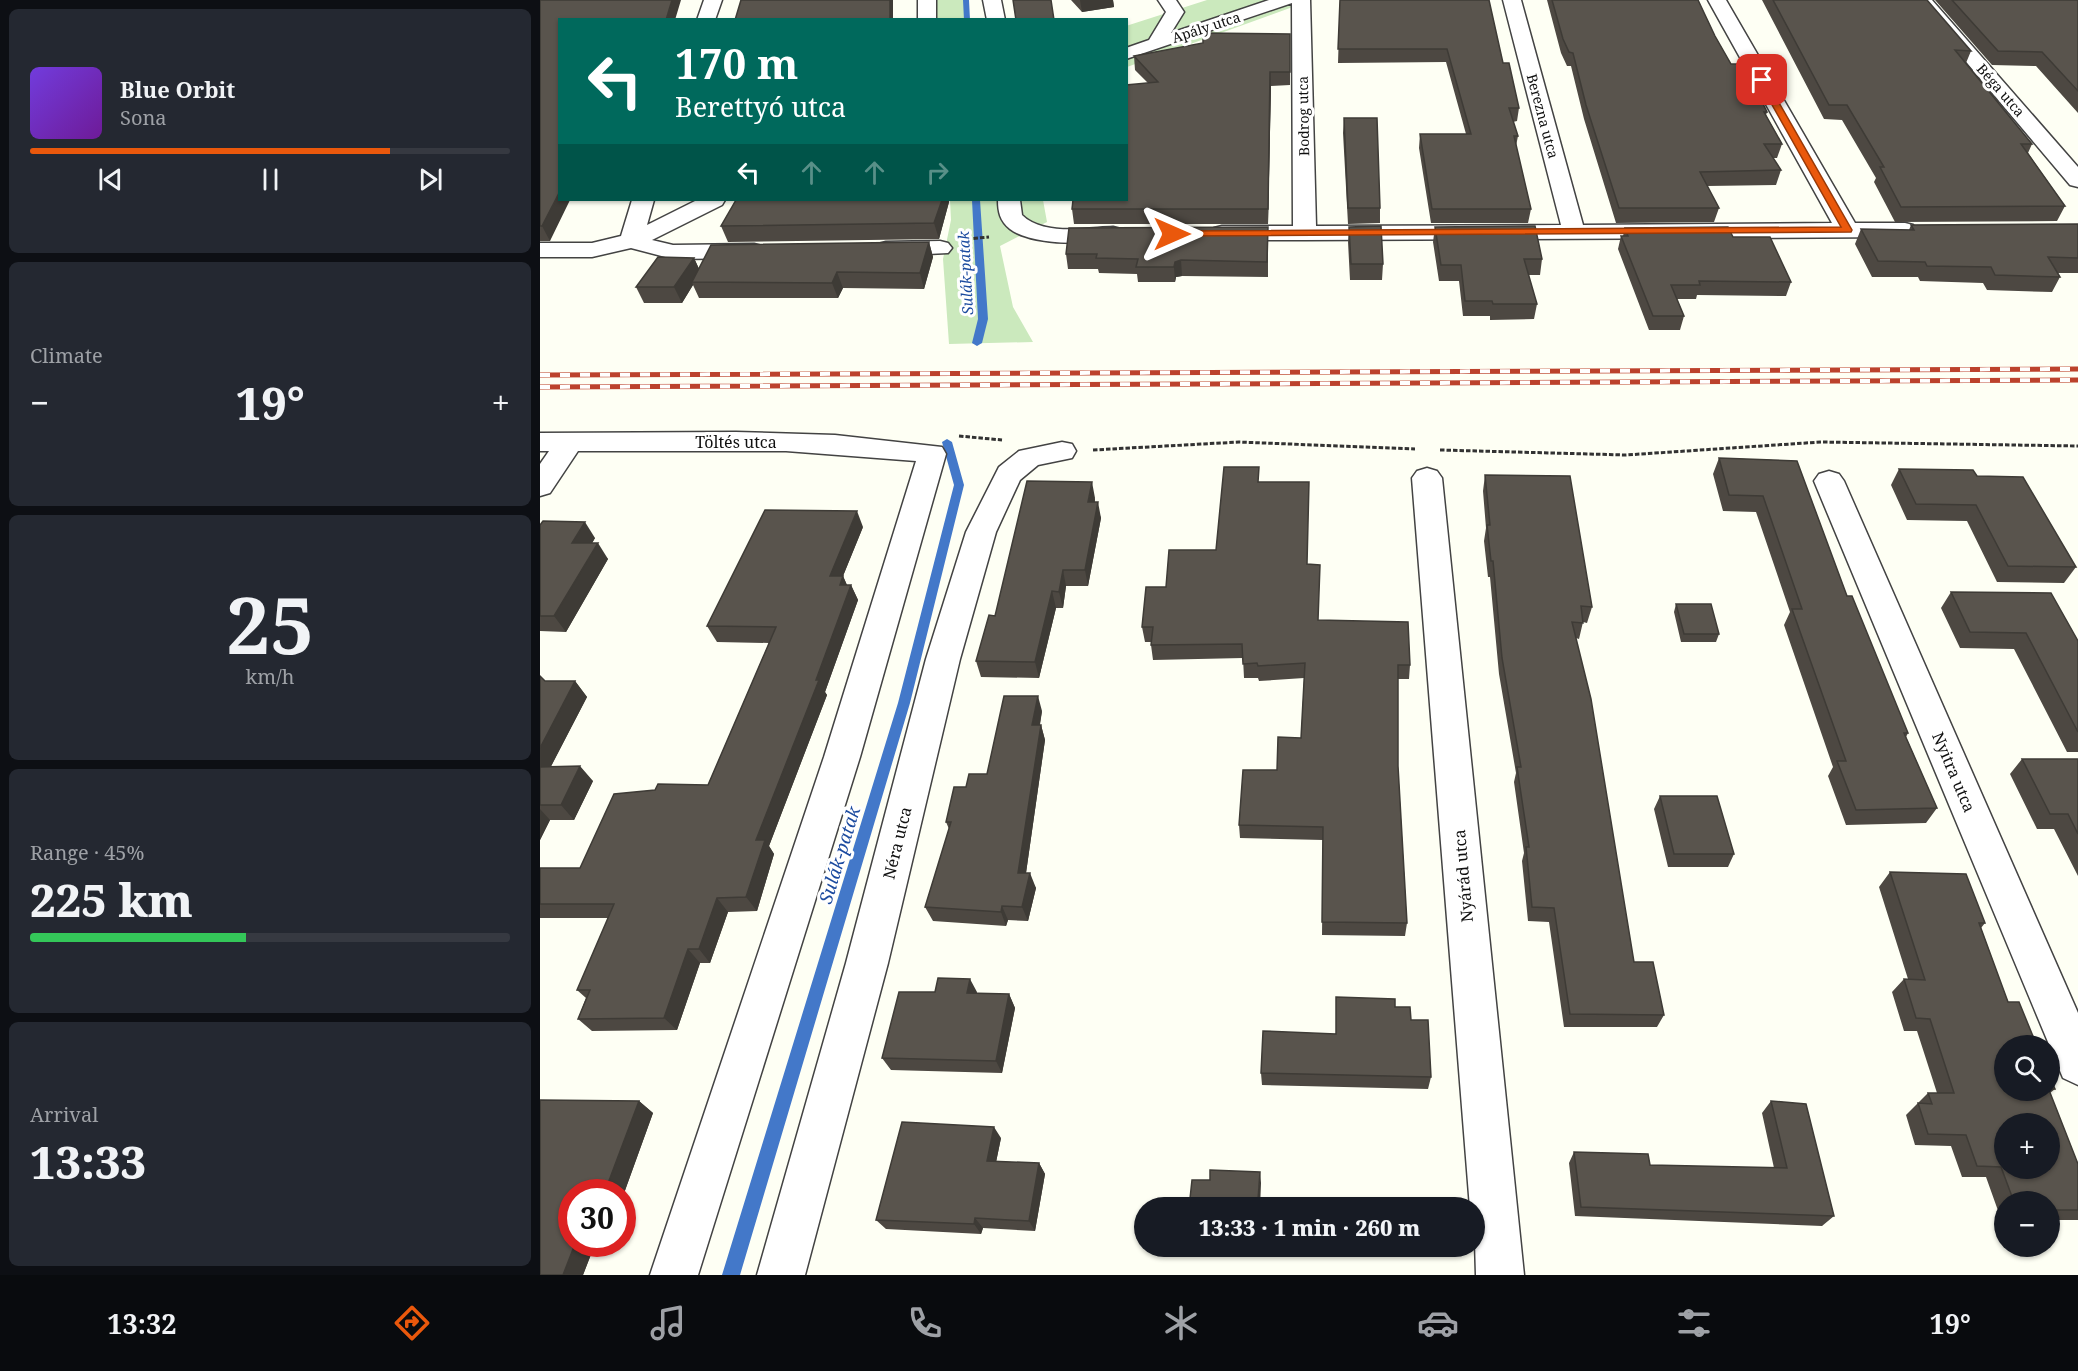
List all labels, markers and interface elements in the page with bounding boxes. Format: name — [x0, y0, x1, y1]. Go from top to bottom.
street label: Apály utca — [1169, 7, 1243, 47]
text: 170 m — [675, 34, 799, 91]
icon: left — [576, 42, 654, 120]
pin — [1736, 54, 1787, 105]
street label: Béga utca — [1973, 60, 2029, 121]
icon: arrive — [1745, 63, 1778, 96]
street label: Berezna utca — [1523, 72, 1563, 161]
text: Blue Orbit — [120, 74, 235, 104]
street label: Bodrog utca — [1293, 76, 1313, 156]
text: Berettyó utca — [675, 88, 846, 125]
text: Sona — [120, 104, 167, 131]
icon: left — [732, 156, 765, 189]
icon: ahead — [795, 156, 828, 189]
icon: ahead — [858, 156, 891, 189]
icon: right — [921, 156, 954, 189]
icon: previous — [94, 163, 127, 196]
icon: pause — [254, 163, 287, 196]
icon: next — [414, 163, 447, 196]
position arrow — [1140, 202, 1204, 266]
water label: Sulák-patak — [953, 230, 977, 315]
text: Climate — [30, 342, 103, 369]
text: 19° — [236, 372, 305, 433]
text: − — [30, 380, 49, 425]
text: + — [492, 380, 510, 425]
street label: Töltés utca — [695, 431, 777, 453]
text: 25 — [226, 571, 314, 677]
text: km/h — [245, 663, 295, 690]
street label: Nyitra utca — [1927, 729, 1981, 815]
water label: Sulák-patak — [813, 803, 865, 907]
street label: Néra utca — [877, 805, 917, 881]
street label: Nyárád utca — [1448, 829, 1478, 923]
text: Range · 45% — [30, 839, 144, 866]
text: 225 km — [30, 869, 193, 930]
map controls — [1994, 1035, 2060, 1257]
button: search — [1994, 1035, 2060, 1101]
text: Arrival — [30, 1101, 98, 1128]
button: + — [1994, 1113, 2060, 1179]
text: 13:33 — [30, 1131, 146, 1192]
speed limit sign: 30 — [558, 1179, 636, 1257]
button: − — [1994, 1191, 2060, 1257]
text: 13:33 · 1 min · 260 m — [1199, 1212, 1420, 1242]
icon: directions — [391, 1302, 433, 1344]
icon: music — [647, 1302, 689, 1344]
icon: phone — [904, 1302, 946, 1344]
icon: climate — [1160, 1302, 1202, 1344]
icon: car — [1417, 1302, 1459, 1344]
icon: filters — [1673, 1302, 1715, 1344]
text: 13:32 — [107, 1305, 176, 1342]
text: 19° — [1929, 1305, 1971, 1342]

